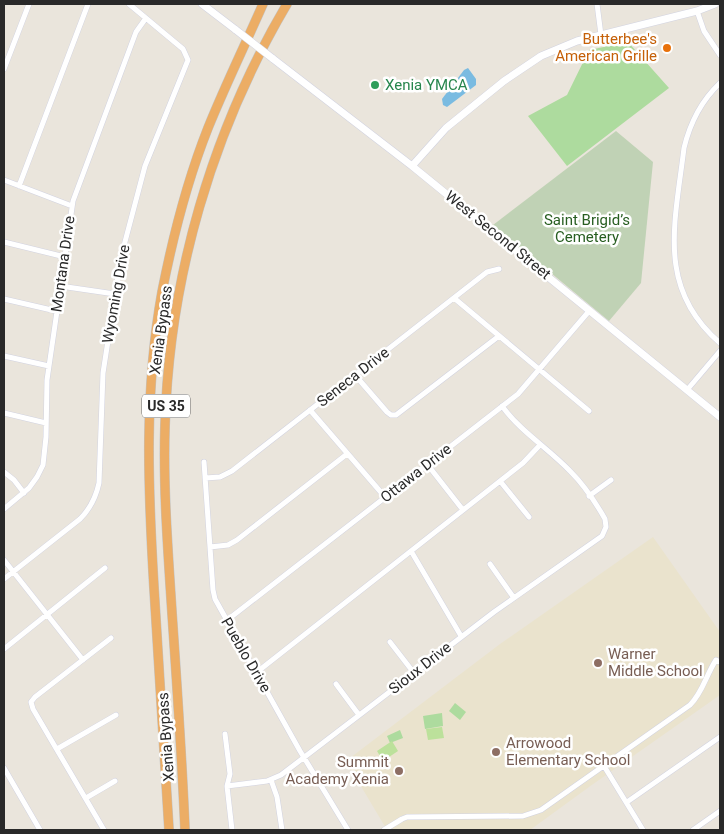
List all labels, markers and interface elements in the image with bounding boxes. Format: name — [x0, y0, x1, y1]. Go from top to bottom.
place label: Butterbee's American Grille — [555, 30, 657, 65]
marker: Butterbee's American Grille — [661, 42, 673, 54]
place label: Xenia YMCA — [385, 76, 468, 94]
marker: Xenia YMCA — [369, 79, 381, 91]
street label: West Second Street — [442, 187, 555, 283]
park label: Saint Brigid’s Cemetery — [544, 211, 630, 246]
street label: Montana Drive — [47, 215, 79, 313]
street label: Wyoming Drive — [98, 243, 134, 345]
street label: Xenia Bypass — [146, 284, 176, 376]
street label: Seneca Drive — [313, 343, 393, 411]
road number: US 35 — [142, 394, 190, 418]
street label: Ottawa Drive — [377, 440, 455, 506]
street label: Pueblo Drive — [217, 614, 275, 696]
street label: Sioux Drive — [385, 638, 455, 698]
place label: Warner Middle School — [608, 645, 703, 680]
marker: Warner Middle School — [592, 657, 604, 669]
street label: Xenia Bypass — [154, 692, 178, 782]
place label: Arrowood Elementary School — [506, 734, 630, 769]
marker: Arrowood Elementary School — [490, 746, 502, 758]
place label: Summit Academy Xenia — [286, 753, 389, 788]
marker: Summit Academy Xenia — [393, 765, 405, 777]

